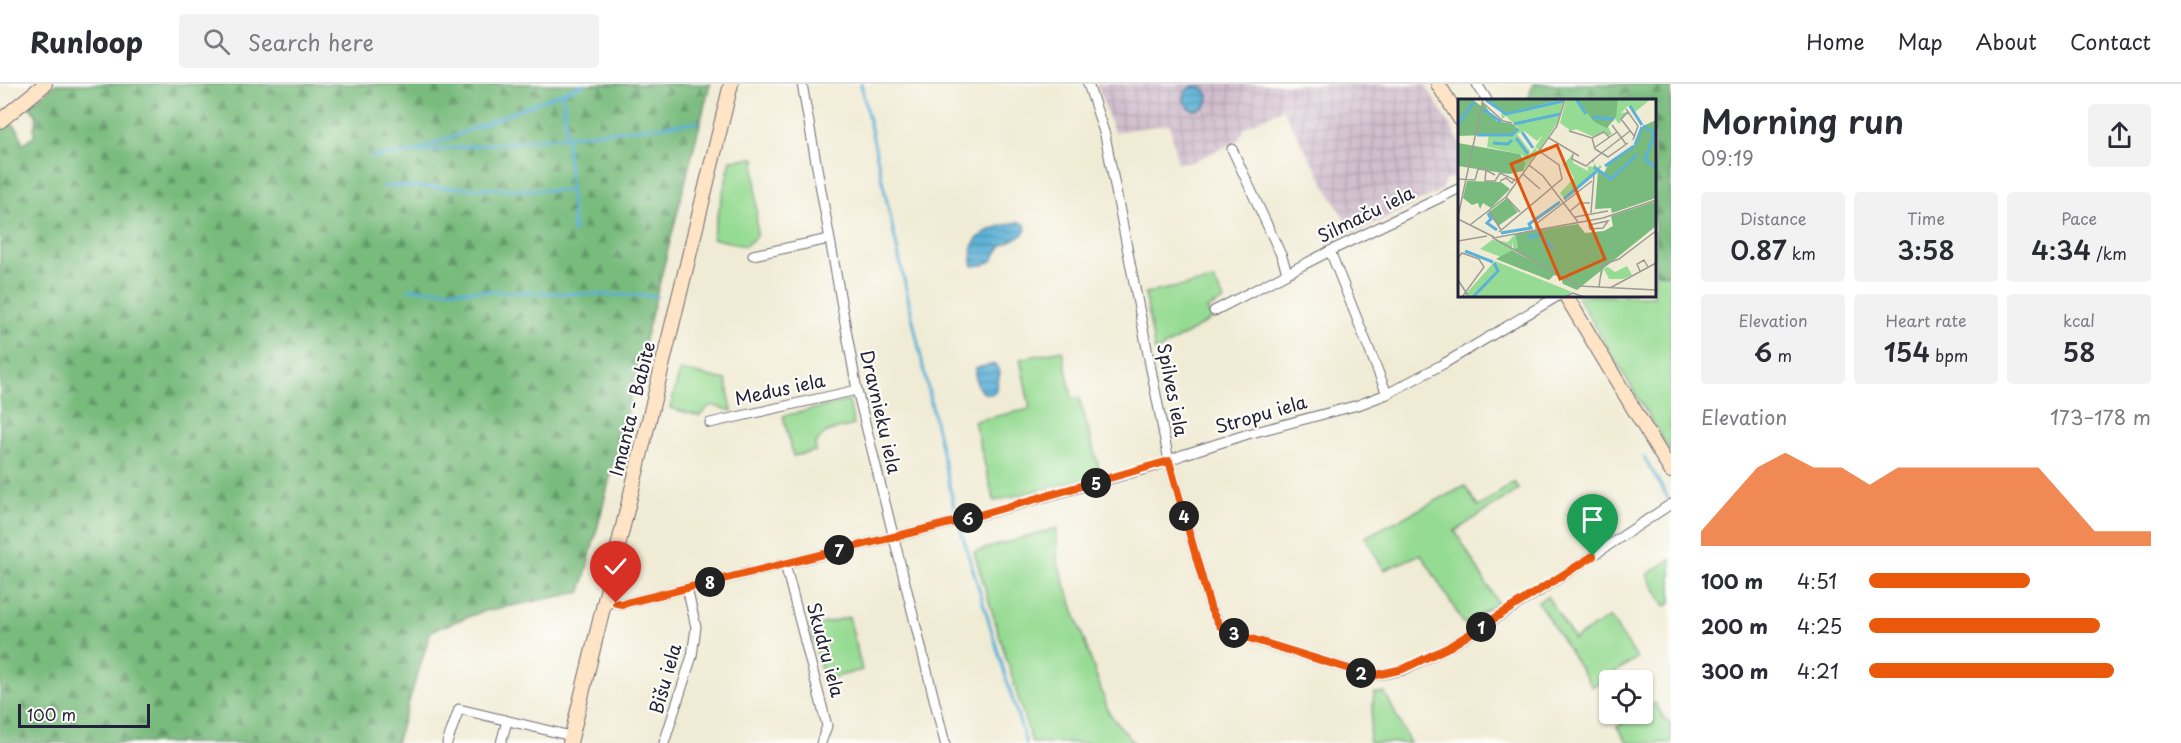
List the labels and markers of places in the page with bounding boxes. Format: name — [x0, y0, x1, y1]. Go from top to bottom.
pin: 5 — [1081, 468, 1111, 498]
pin — [1567, 494, 1618, 556]
pin: 4 — [1169, 501, 1199, 531]
pin: 6 — [953, 503, 983, 533]
pin: 7 — [824, 535, 854, 565]
pin — [590, 541, 641, 603]
pin: 8 — [695, 567, 725, 597]
pin: 1 — [1466, 612, 1496, 642]
pin: 3 — [1219, 618, 1249, 648]
pin: 2 — [1346, 658, 1376, 688]

